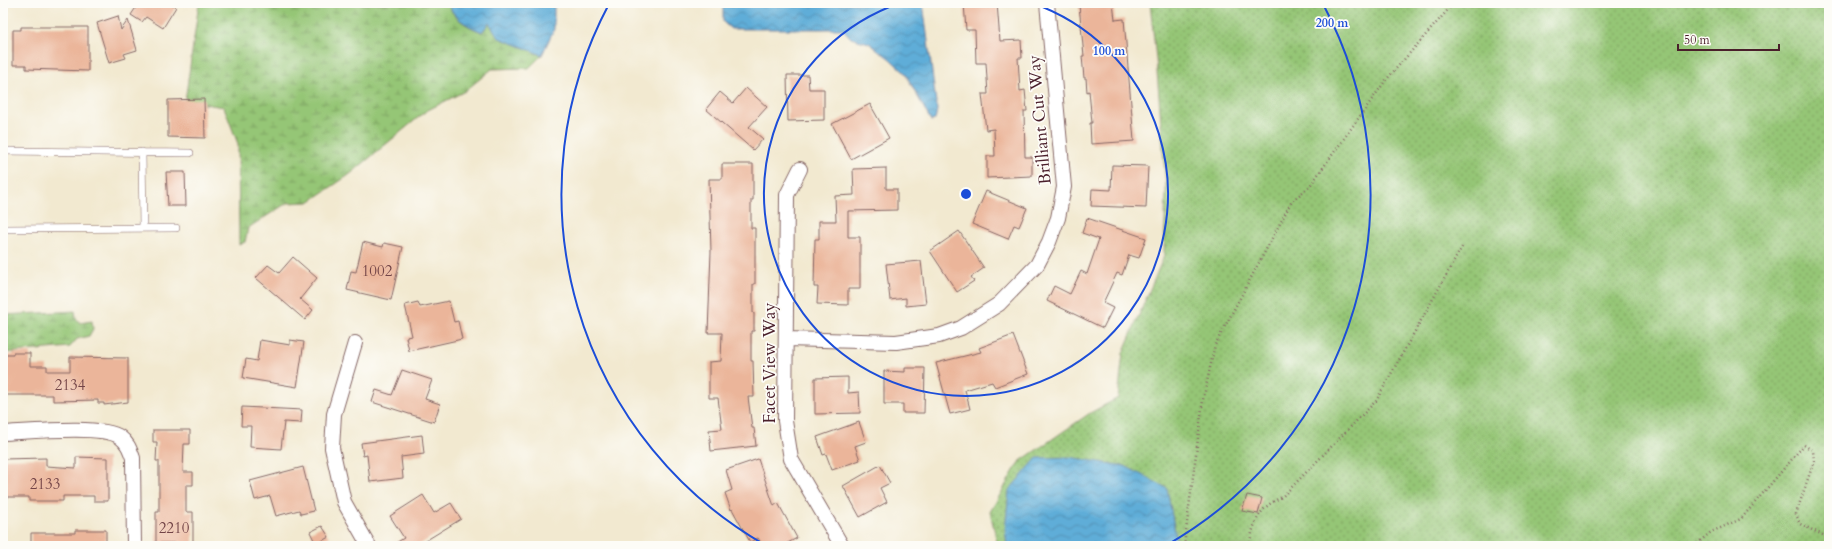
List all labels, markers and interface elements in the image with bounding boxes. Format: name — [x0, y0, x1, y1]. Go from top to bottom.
text: 200 m — [1316, 15, 1349, 31]
scale bar — [1678, 26, 1779, 52]
text: 50 m — [1684, 32, 1711, 48]
text: 100 m — [1093, 43, 1126, 59]
street label: Brilliant Cut Way — [1022, 54, 1057, 186]
centre of rings — [959, 187, 973, 201]
house number: 1002 — [362, 261, 393, 281]
street label: Facet View Way — [758, 303, 781, 423]
house number: 2134 — [55, 375, 86, 395]
house number: 2133 — [30, 474, 60, 494]
house number: 2210 — [159, 518, 190, 538]

